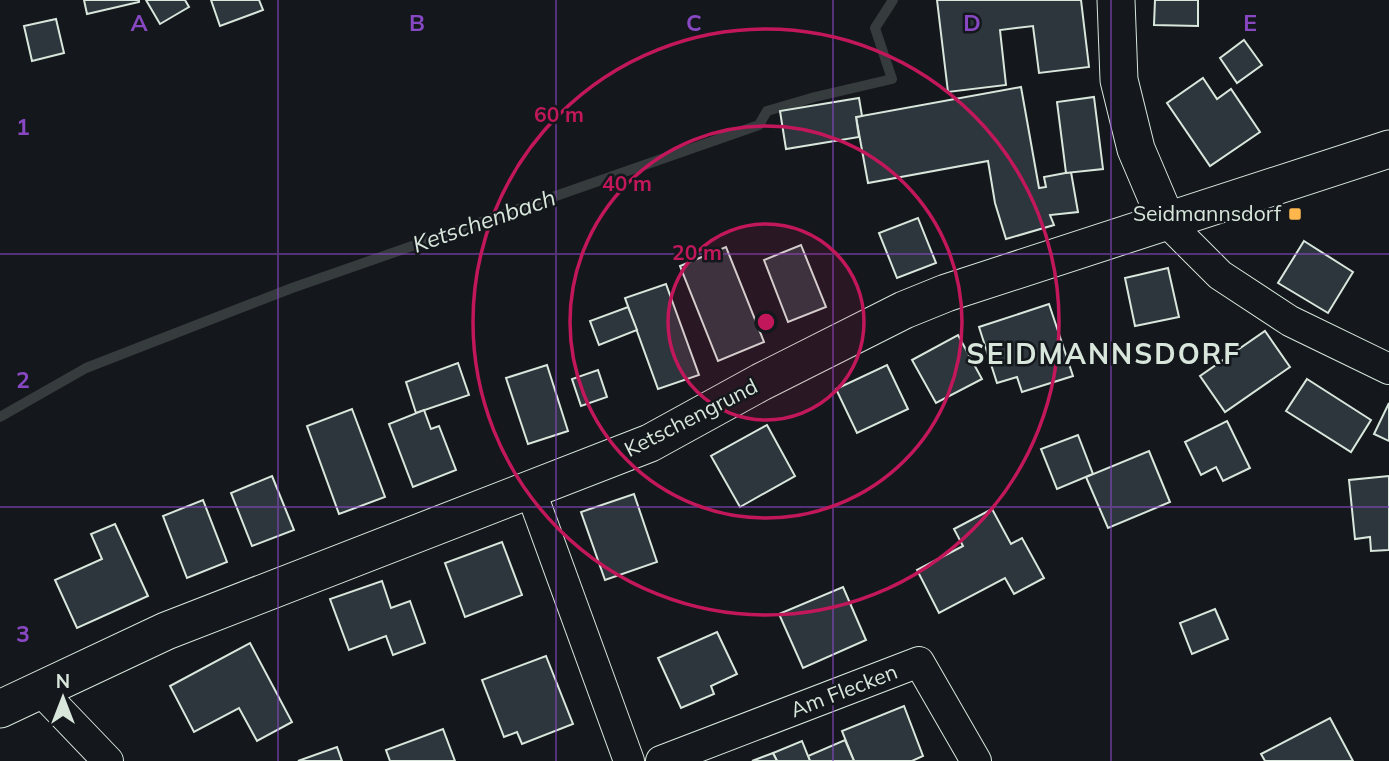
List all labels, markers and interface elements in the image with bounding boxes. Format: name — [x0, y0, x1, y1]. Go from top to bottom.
text: A — [130, 8, 148, 37]
text: B — [409, 8, 425, 37]
text: C — [686, 8, 702, 37]
text: D — [963, 8, 981, 37]
text: E — [1243, 8, 1257, 37]
text: 60 m — [534, 101, 584, 127]
text: 1 — [16, 112, 30, 141]
text: 40 m — [602, 170, 652, 196]
water label: Ketschenbach — [408, 182, 559, 259]
place label: Seidmannsdorf — [1133, 200, 1282, 226]
marker: Seidmannsdorf — [1287, 206, 1303, 222]
text: 20 m — [672, 239, 722, 265]
centre of rings — [754, 310, 778, 334]
district label: SEIDMANNSDORF — [967, 336, 1241, 371]
text: 2 — [16, 365, 30, 394]
street label: Ketschengrund — [620, 372, 761, 462]
text: 3 — [16, 619, 30, 648]
street label: Am Flecken — [787, 658, 901, 722]
north arrow — [28, 663, 98, 733]
text: N — [56, 669, 70, 693]

